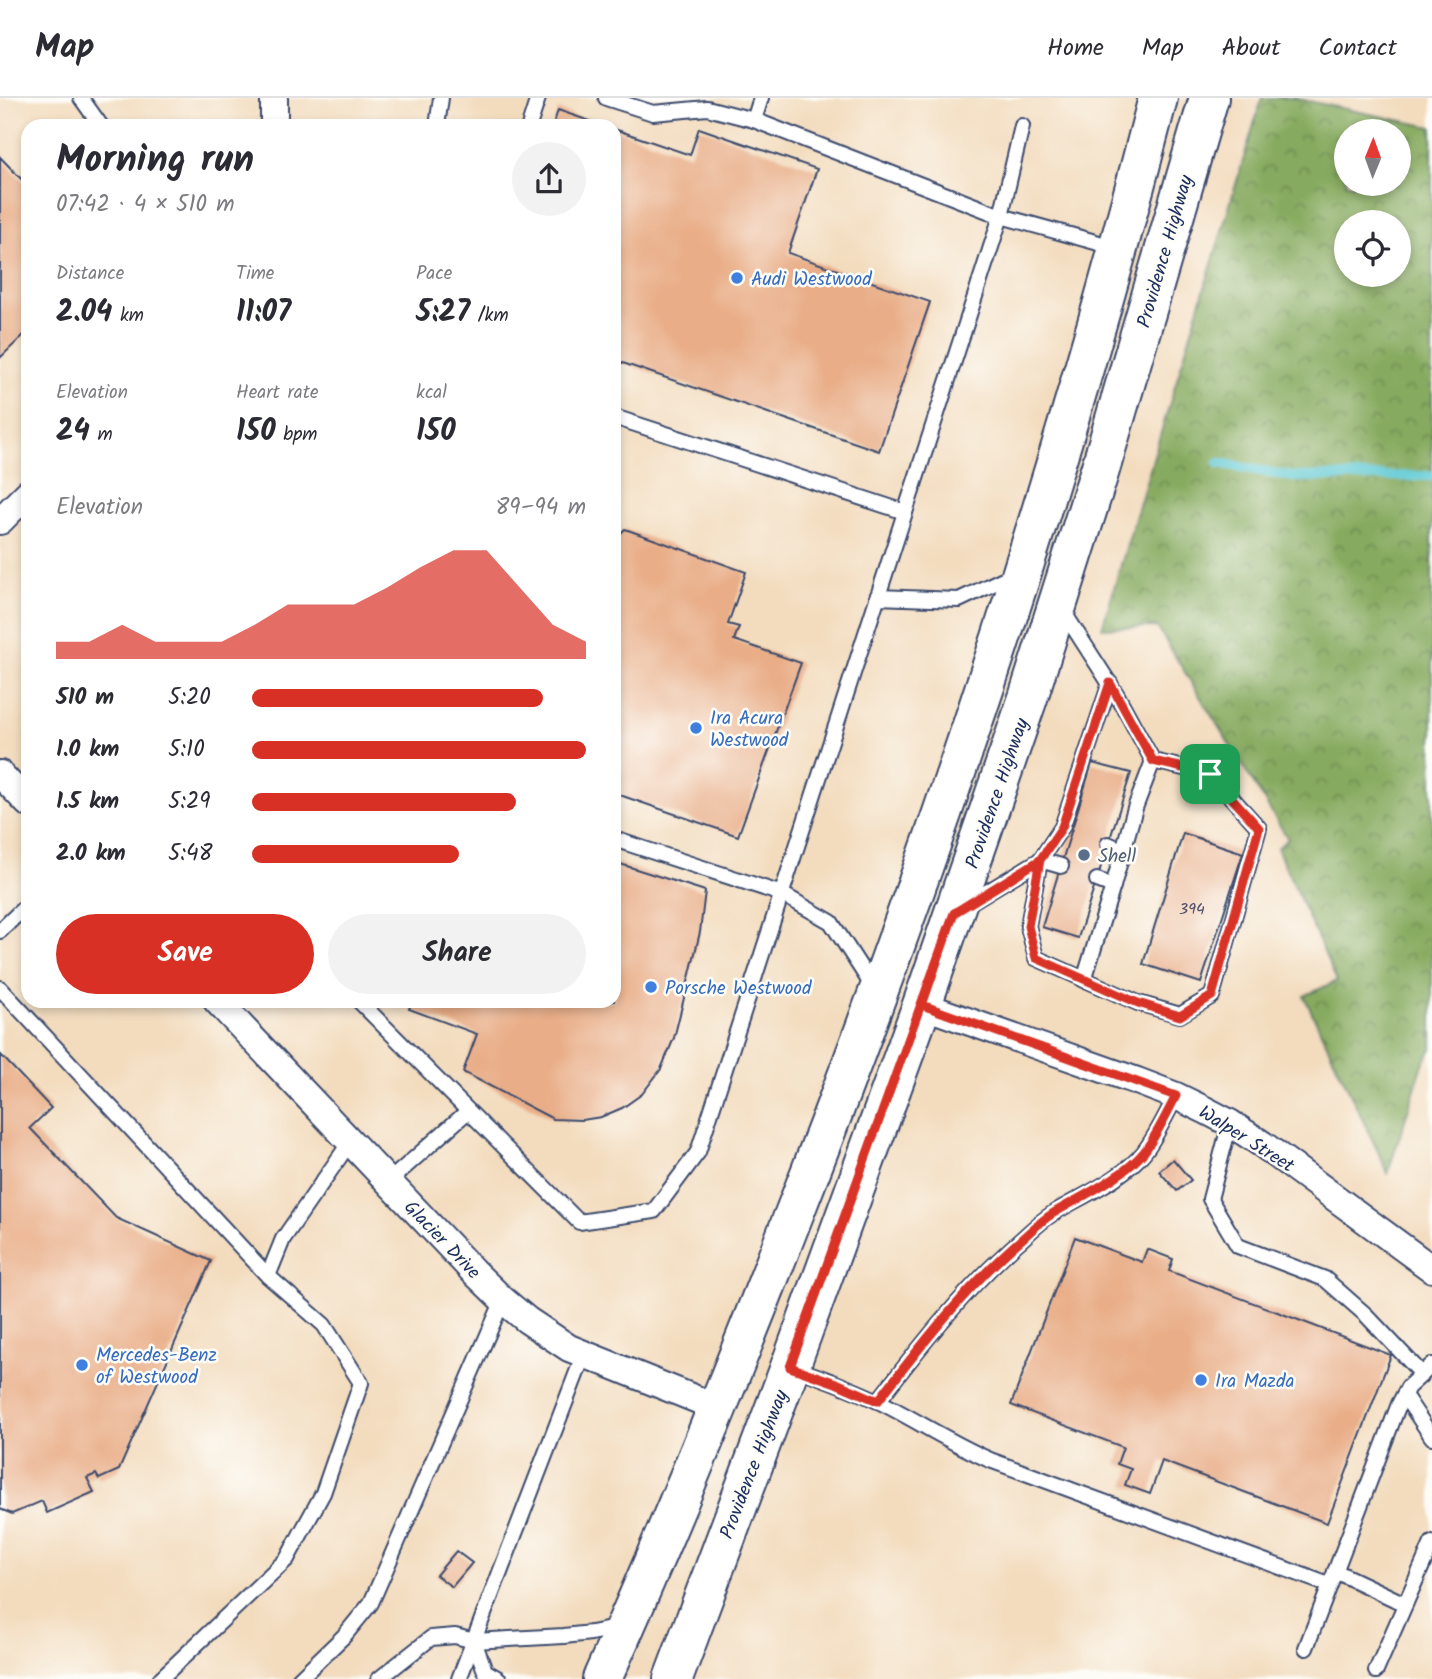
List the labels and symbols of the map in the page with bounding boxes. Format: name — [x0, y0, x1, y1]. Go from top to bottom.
north arrow — [1334, 119, 1410, 196]
street label: Providence Highway — [1130, 171, 1202, 331]
place label: Audi Westwood — [751, 265, 872, 295]
marker: Audi Westwood — [729, 270, 745, 286]
place label: Ira Acura Westwood — [710, 704, 789, 756]
street label: Providence Highway — [958, 713, 1038, 873]
marker: Ira Acura Westwood — [688, 720, 704, 736]
pin — [1180, 744, 1240, 804]
place label: Shell — [1098, 842, 1136, 872]
marker: Shell — [1076, 847, 1092, 863]
house number: 394 — [1179, 897, 1205, 922]
place label: Porsche Westwood — [665, 974, 812, 1004]
marker: Porsche Westwood — [643, 979, 659, 995]
street label: Walper Street — [1192, 1098, 1300, 1181]
street label: Glacier Drive — [396, 1194, 487, 1287]
place label: Mercedes-Benz of Westwood — [96, 1341, 217, 1393]
marker: Mercedes-Benz of Westwood — [74, 1357, 90, 1373]
place label: Ira Mazda — [1215, 1367, 1294, 1397]
marker: Ira Mazda — [1193, 1372, 1209, 1388]
street label: Providence Highway — [713, 1385, 798, 1544]

